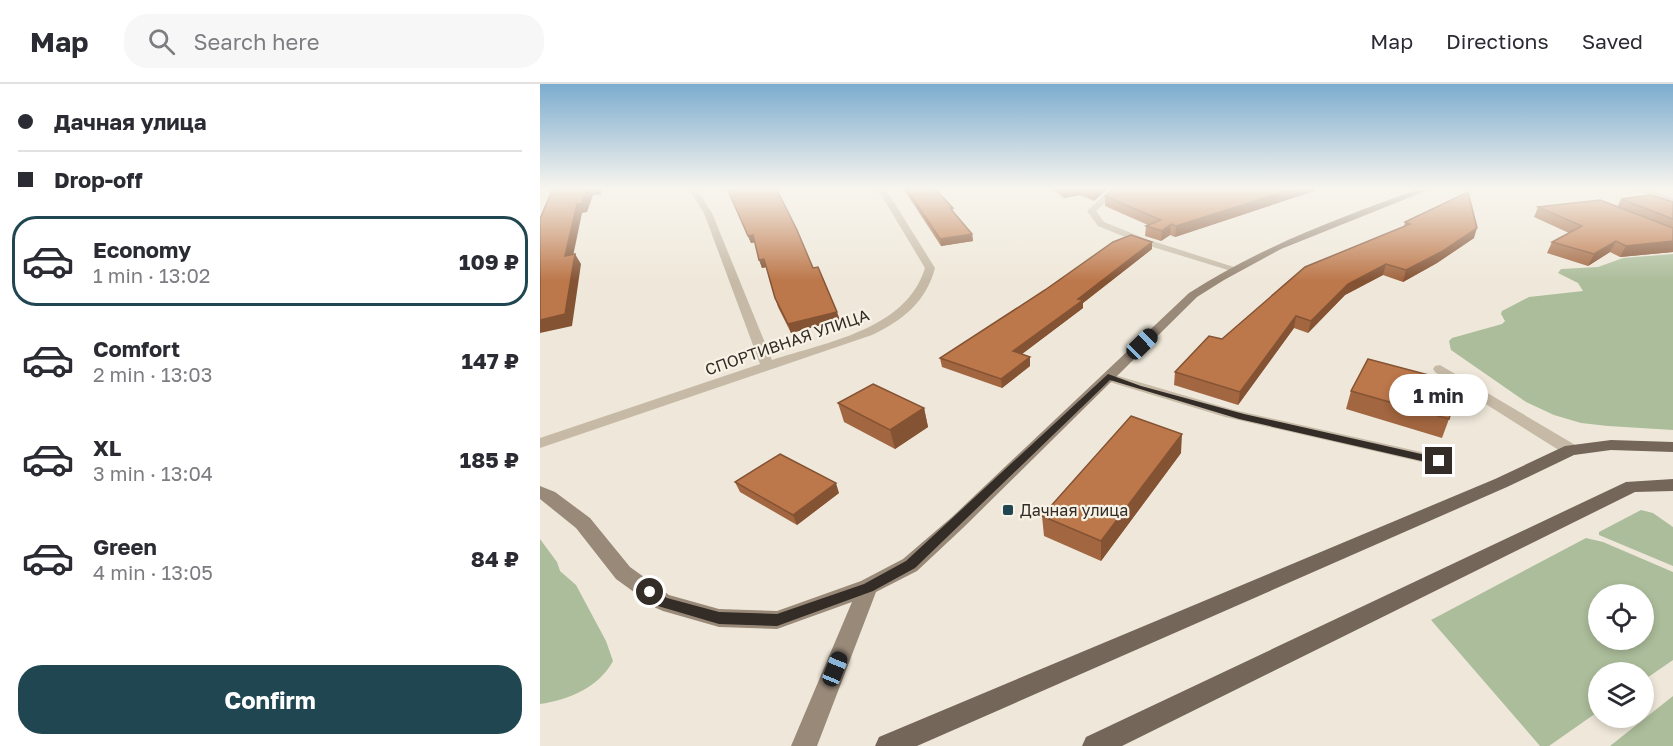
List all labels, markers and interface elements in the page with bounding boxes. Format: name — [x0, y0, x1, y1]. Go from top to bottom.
search box — [124, 14, 544, 68]
text: Map — [30, 25, 88, 58]
icon: search — [145, 25, 178, 58]
text: Search here — [193, 28, 319, 55]
text: Map — [1370, 28, 1413, 54]
text: Directions — [1446, 28, 1549, 54]
text: Saved — [1582, 28, 1643, 54]
text: Дачная улица — [54, 108, 207, 135]
text: Drop-off — [54, 166, 143, 193]
icon: car — [21, 234, 75, 288]
text: Economy — [93, 236, 191, 263]
text: 109 ₽ — [459, 248, 519, 275]
text: 1 min · 13:02 — [93, 263, 210, 287]
street label: СПОРТИВНАЯ УЛИЦА — [702, 304, 872, 380]
car — [1123, 325, 1161, 363]
icon: car — [21, 333, 75, 387]
text: Comfort — [93, 335, 180, 362]
text: 147 ₽ — [462, 347, 519, 374]
text: 2 min · 13:03 — [93, 362, 212, 386]
callout: 1 min — [1390, 374, 1488, 416]
text: 1 min — [1413, 383, 1464, 407]
icon: car — [21, 432, 75, 486]
text: XL — [93, 434, 121, 461]
text: 185 ₽ — [460, 446, 519, 473]
route end — [1425, 447, 1452, 474]
text: 3 min · 13:04 — [93, 461, 213, 485]
place label: Дачная улица — [1020, 500, 1128, 520]
marker: Дачная улица — [1001, 503, 1015, 517]
icon: car — [21, 531, 75, 585]
text: Green — [93, 533, 157, 560]
text: 84 ₽ — [471, 545, 519, 572]
text: 4 min · 13:05 — [93, 560, 213, 584]
route start — [636, 578, 663, 605]
map controls — [1588, 584, 1654, 728]
button: locate — [1588, 584, 1654, 650]
car — [820, 649, 850, 689]
button: layers — [1588, 662, 1654, 728]
button: Confirm — [18, 665, 522, 734]

